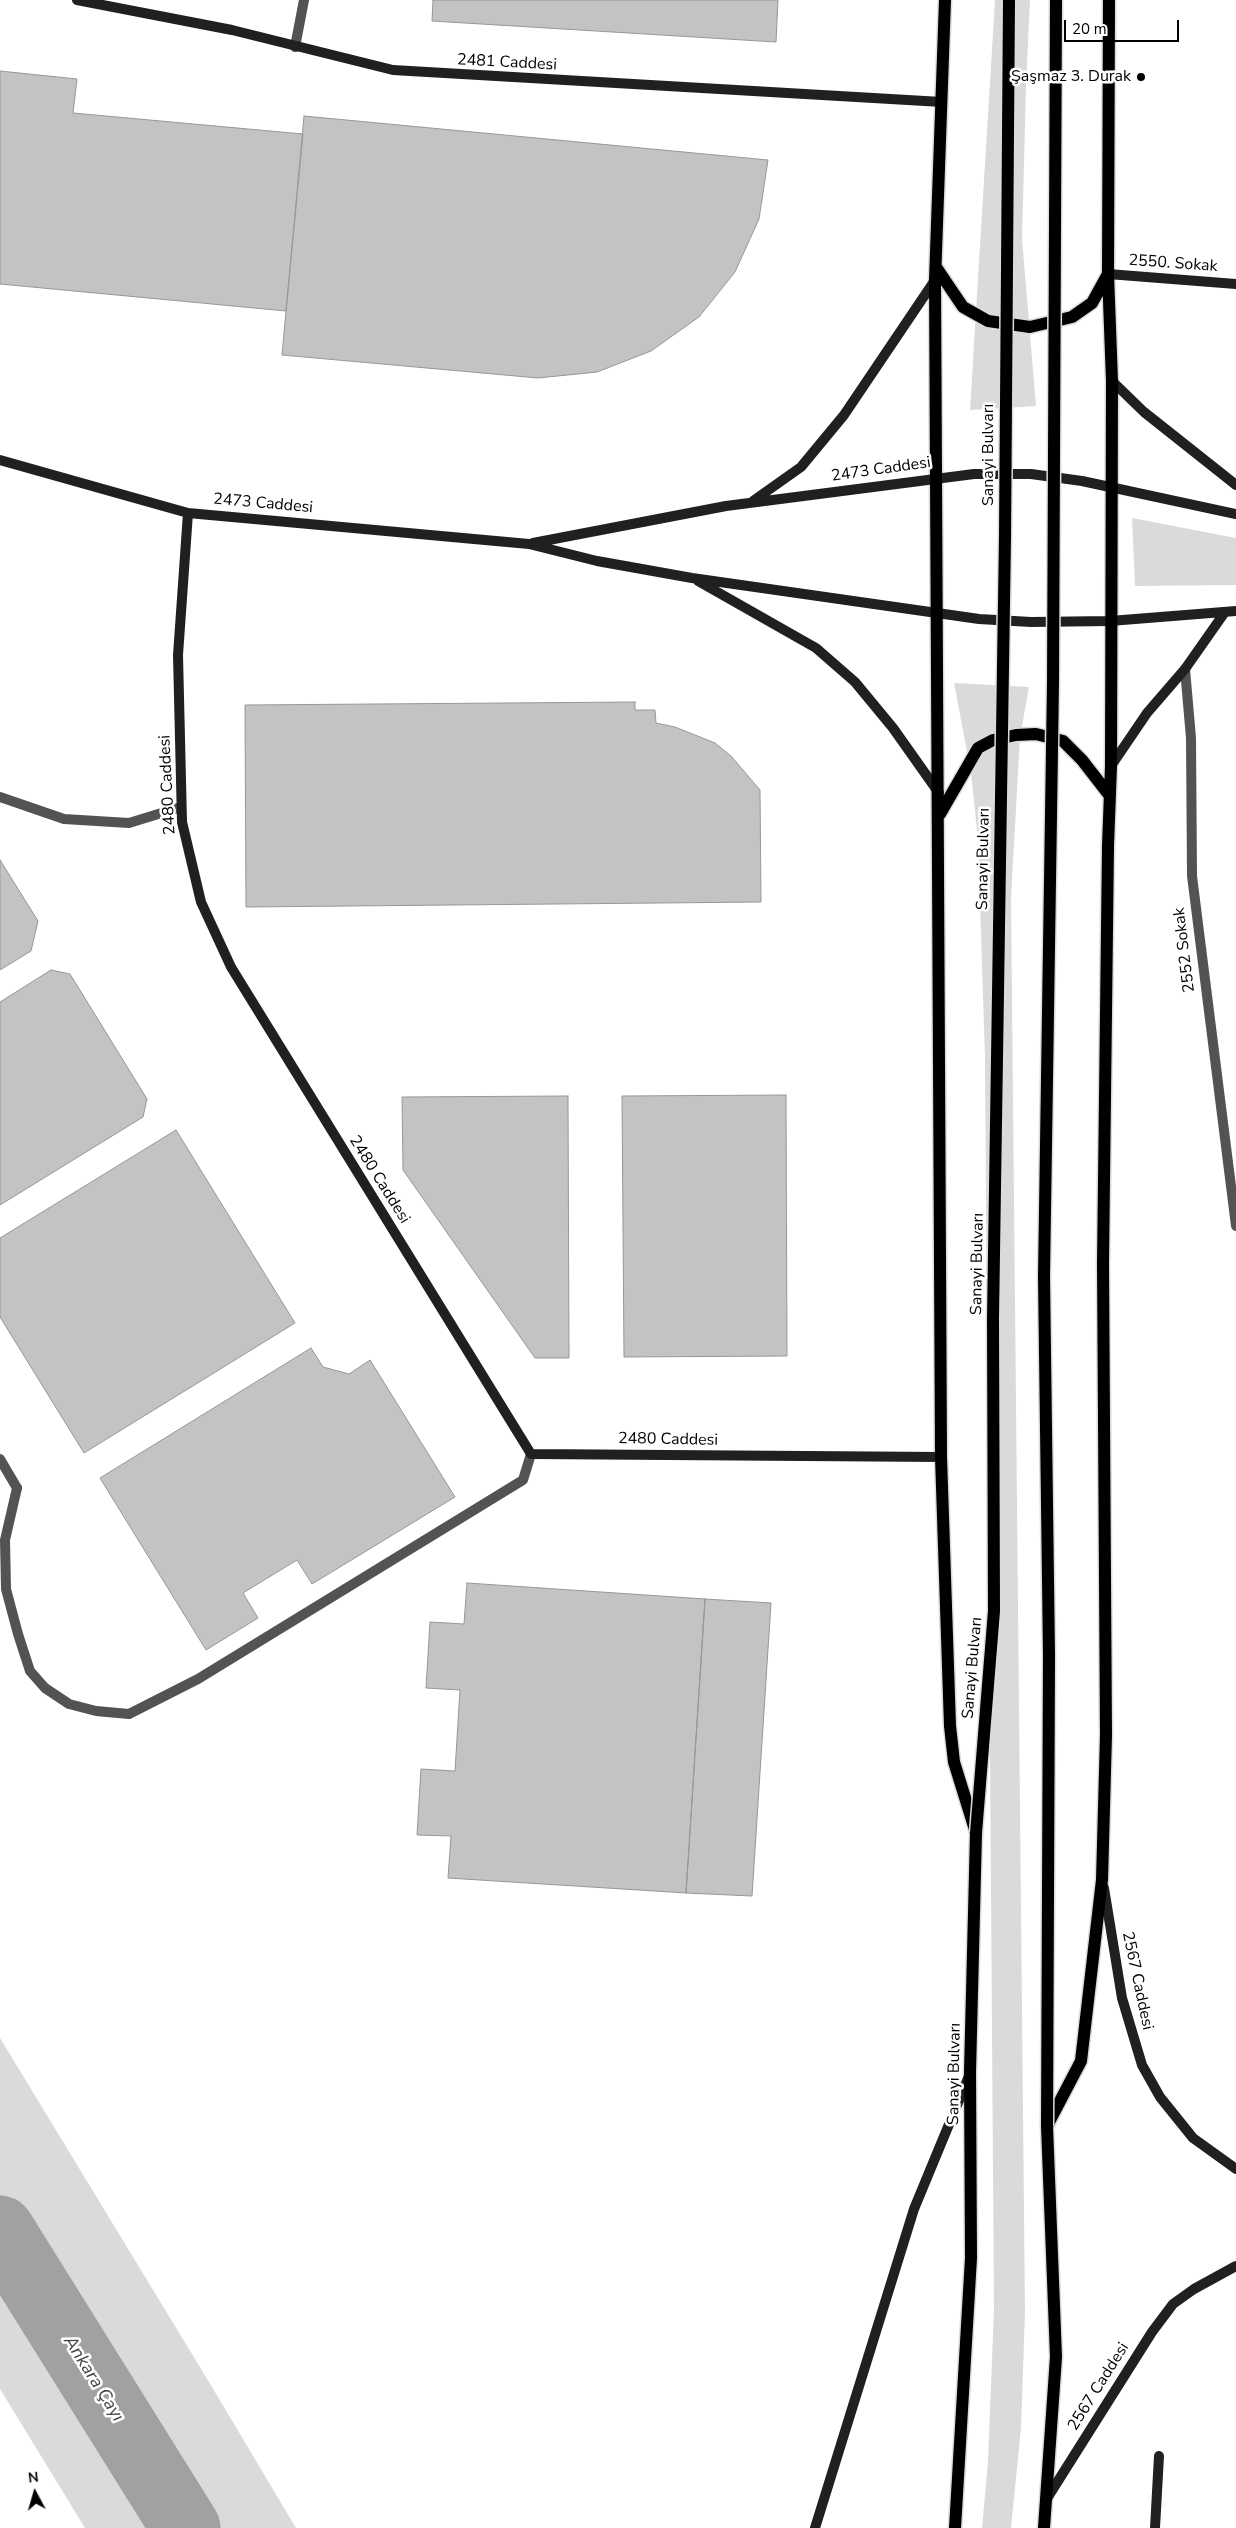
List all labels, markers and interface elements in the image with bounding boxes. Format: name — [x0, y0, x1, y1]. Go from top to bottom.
scale bar — [1066, 10, 1181, 42]
text: 20 m — [1072, 19, 1107, 39]
street label: 2481 Caddesi — [457, 51, 557, 75]
place label: Şaşmaz 3. Durak — [1011, 67, 1131, 87]
marker: Şaşmaz 3. Durak — [1135, 71, 1147, 83]
street label: 2550. Sokak — [1128, 251, 1218, 277]
street label: Sanayi Bulvarı — [979, 404, 999, 506]
street label: 2473 Caddesi — [830, 454, 932, 486]
street label: 2473 Caddesi — [212, 490, 314, 518]
street label: 2480 Caddesi — [156, 735, 180, 835]
street label: Sanayi Bulvarı — [974, 808, 994, 910]
street label: 2552 Sokak — [1170, 906, 1200, 994]
street label: 2480 Caddesi — [344, 1132, 414, 1228]
street label: Sanayi Bulvarı — [968, 1213, 988, 1315]
street label: 2480 Caddesi — [618, 1430, 718, 1450]
street label: Sanayi Bulvarı — [959, 1616, 987, 1720]
street label: 2567 Caddesi — [1117, 1930, 1157, 2032]
street label: Sanayi Bulvarı — [945, 2023, 965, 2125]
water label: Ankara Çayı — [58, 2332, 128, 2426]
street label: 2567 Caddesi — [1064, 2339, 1134, 2435]
north arrow — [10, 2468, 60, 2518]
text: N — [27, 2468, 40, 2488]

